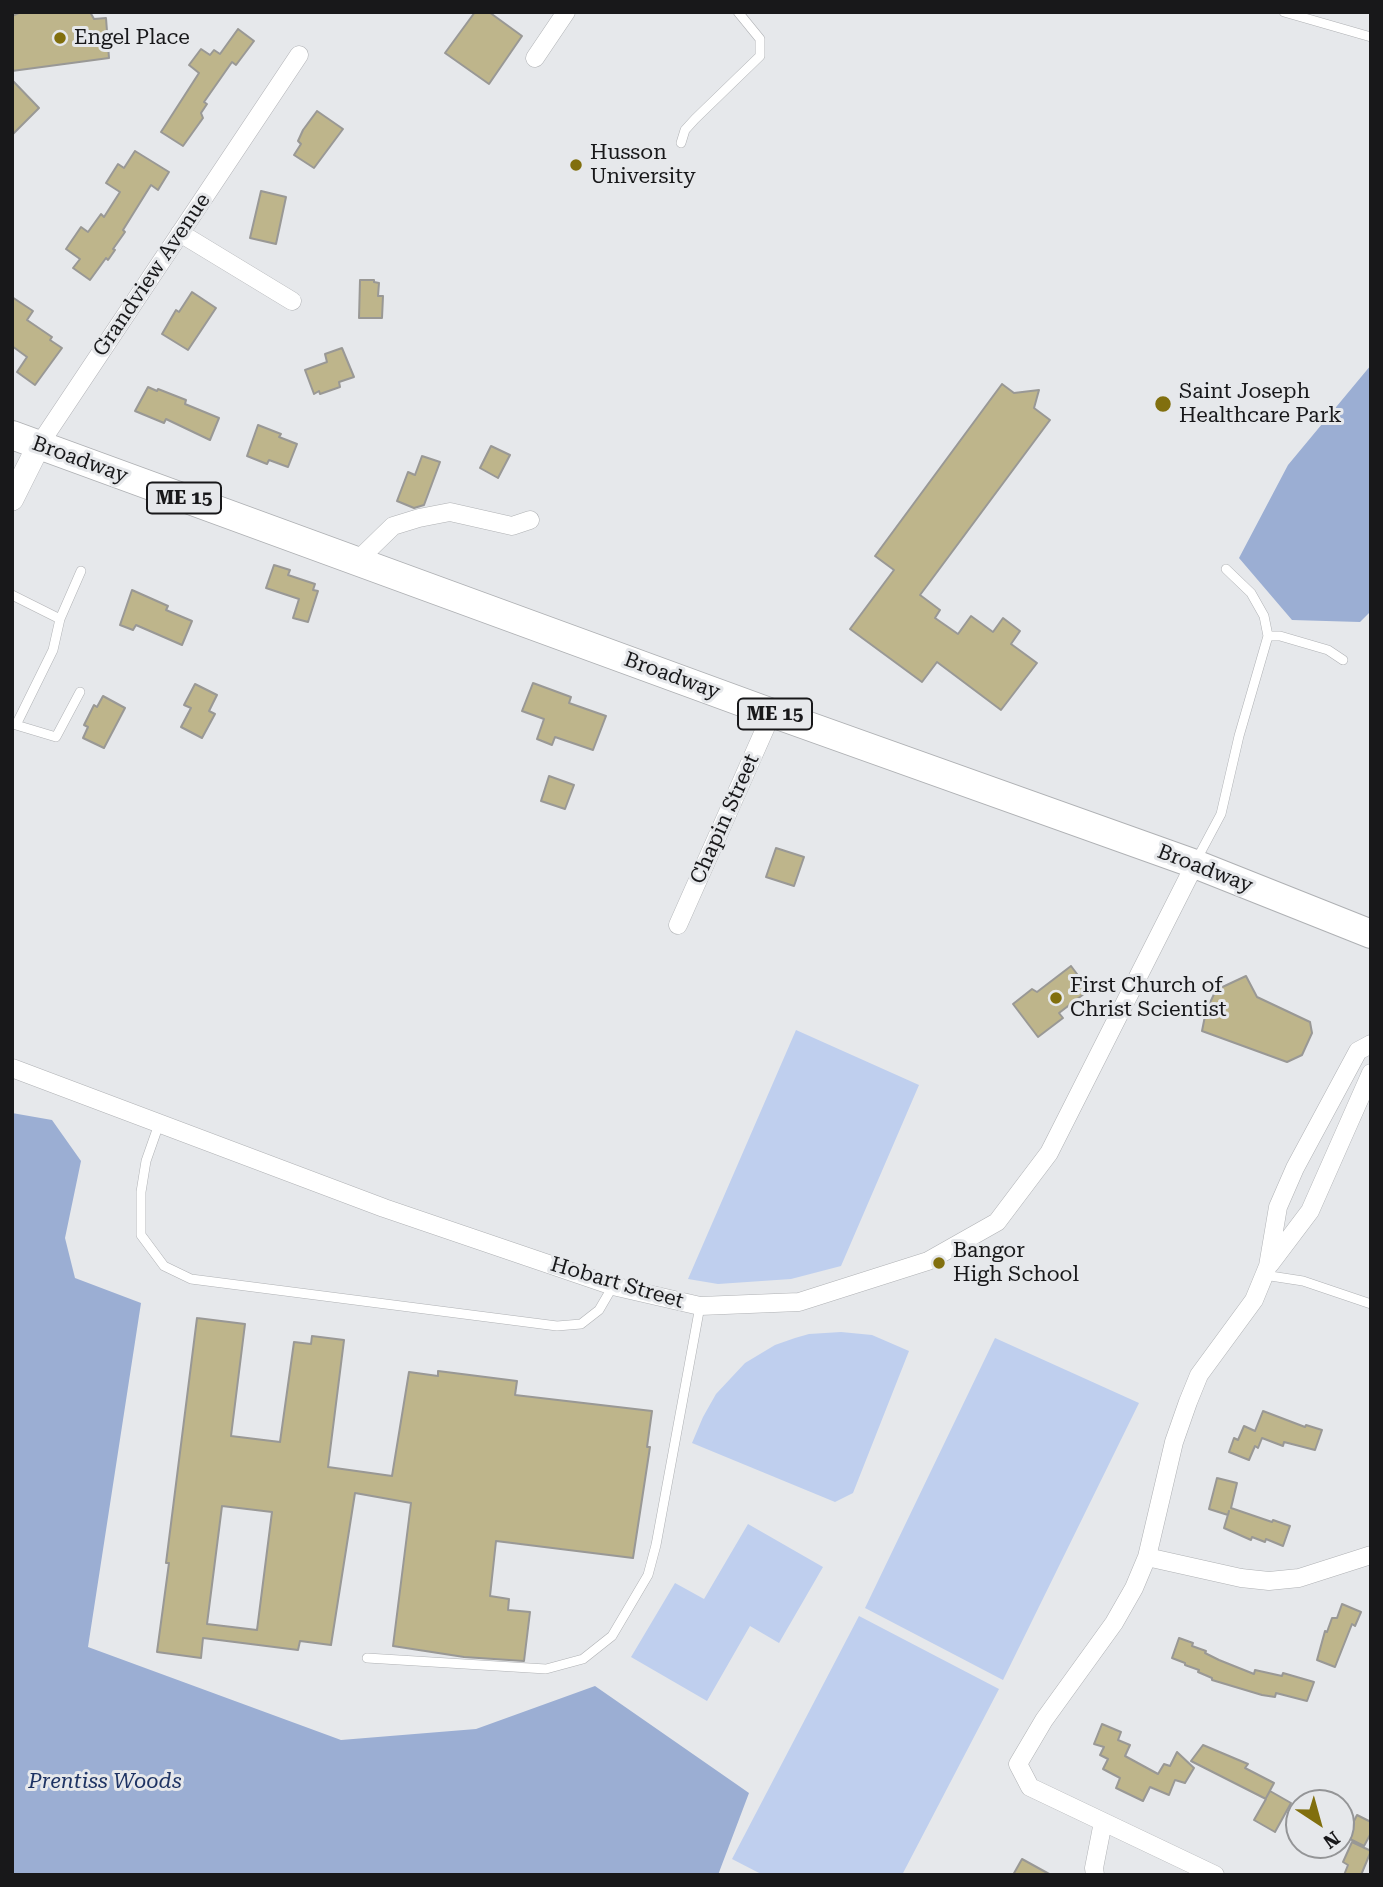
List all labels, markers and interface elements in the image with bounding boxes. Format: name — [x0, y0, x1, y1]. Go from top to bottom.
place label: Engel Place — [74, 25, 190, 51]
marker: Engel Place — [52, 30, 68, 46]
place label: Husson University — [590, 140, 696, 190]
marker: Husson University — [568, 157, 584, 173]
street label: Grandview Avenue — [88, 189, 216, 361]
place label: Saint Joseph Healthcare Park — [1179, 379, 1342, 429]
marker: Saint Joseph Healthcare Park — [1153, 394, 1173, 414]
street label: Broadway — [29, 431, 131, 489]
road number: ME 15 — [147, 482, 221, 513]
street label: Broadway — [621, 647, 723, 705]
road number: ME 15 — [738, 698, 812, 730]
street label: Chapin Street — [685, 750, 765, 888]
street label: Broadway — [1154, 839, 1256, 899]
place label: First Church of Christ Scientist — [1070, 973, 1227, 1023]
marker: First Church of Christ Scientist — [1048, 990, 1064, 1006]
place label: Bangor High School — [953, 1238, 1079, 1288]
street label: Hobart Street — [548, 1252, 686, 1314]
marker: Bangor High School — [931, 1255, 947, 1271]
park label: Prentiss Woods — [28, 1769, 182, 1795]
north arrow — [1285, 1789, 1355, 1859]
text: N — [1319, 1826, 1344, 1853]

